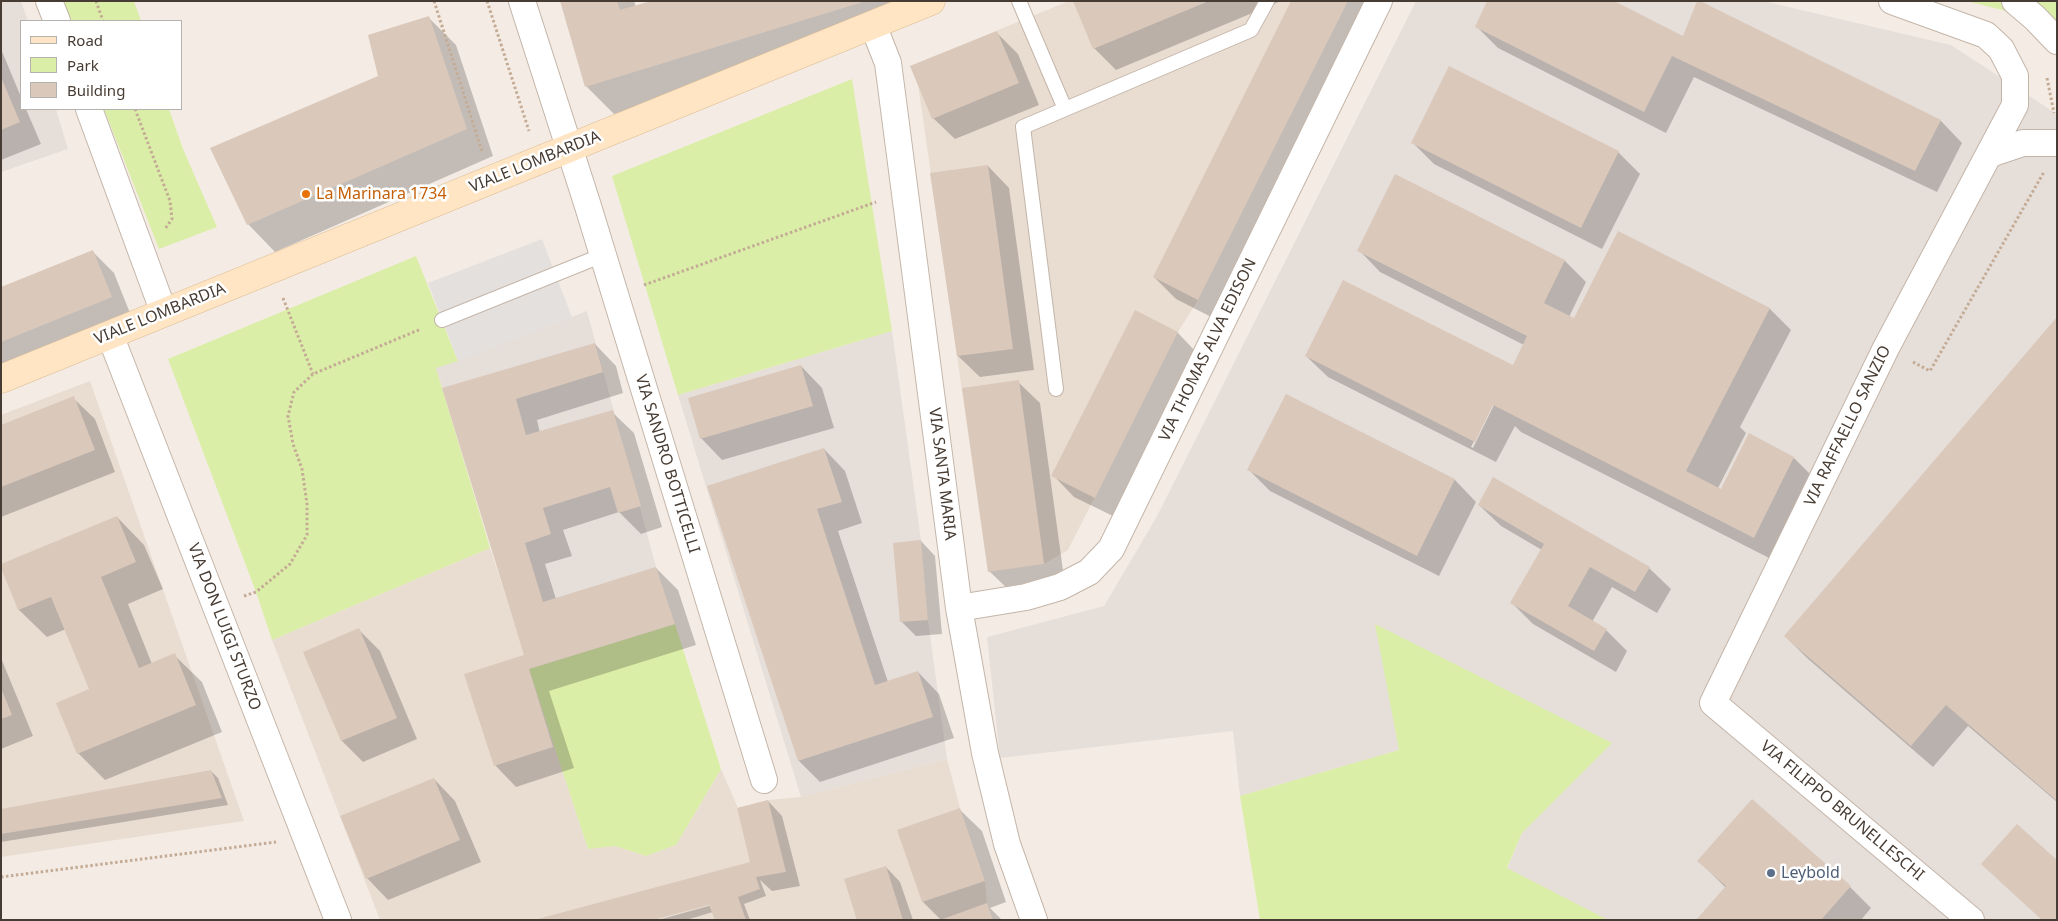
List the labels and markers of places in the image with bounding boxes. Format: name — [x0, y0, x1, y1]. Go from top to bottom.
place label: La Marinara 1734 — [316, 184, 447, 204]
marker: La Marinara 1734 — [300, 188, 312, 200]
place label: Leybold — [1781, 863, 1840, 883]
marker: Leybold — [1765, 867, 1777, 879]

